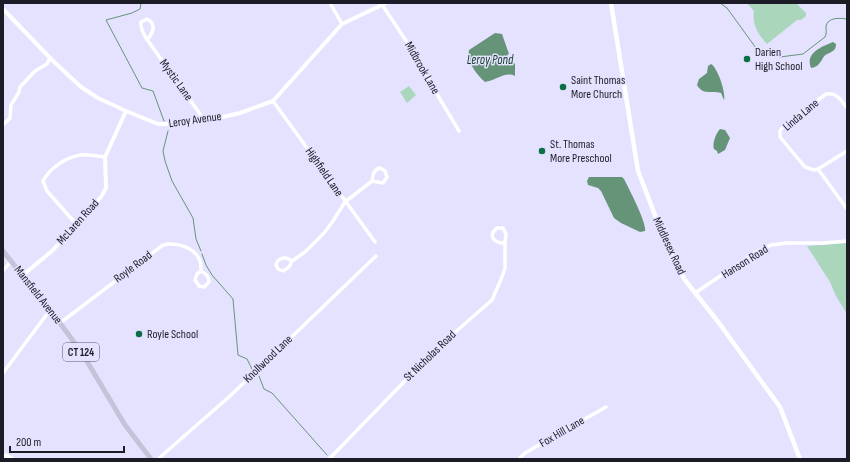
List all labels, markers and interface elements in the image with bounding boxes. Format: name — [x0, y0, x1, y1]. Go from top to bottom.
street label: Midbrook Lane — [401, 39, 443, 97]
place label: Darien High School — [755, 45, 802, 74]
water label: Leroy Pond — [467, 52, 514, 68]
marker: Darien High School — [742, 54, 752, 64]
street label: Mystic Lane — [156, 56, 196, 104]
place label: Saint Thomas More Church — [571, 73, 625, 102]
marker: Saint Thomas More Church — [558, 82, 568, 92]
street label: Linda Lane — [780, 96, 822, 134]
street label: Leroy Avenue — [168, 109, 223, 131]
place label: St. Thomas More Preschool — [550, 137, 612, 166]
street label: Highfield Lane — [302, 145, 346, 200]
marker: St. Thomas More Preschool — [537, 146, 547, 156]
street label: McLaren Road — [54, 196, 102, 248]
street label: Middlesex Road — [649, 215, 689, 277]
street label: Hanson Road — [719, 242, 771, 282]
street label: Royle Road — [111, 248, 155, 286]
street label: Mansfield Avenue — [11, 263, 65, 327]
place label: Royle School — [147, 327, 198, 342]
street label: St Nicholas Road — [401, 327, 459, 385]
marker: Royle School — [134, 329, 144, 339]
street label: Knollwood Lane — [240, 332, 296, 386]
road number: CT 124 — [63, 343, 99, 361]
street label: Fox Hill Lane — [537, 413, 587, 451]
scale bar — [10, 428, 124, 454]
text: 200 m — [16, 435, 42, 450]

